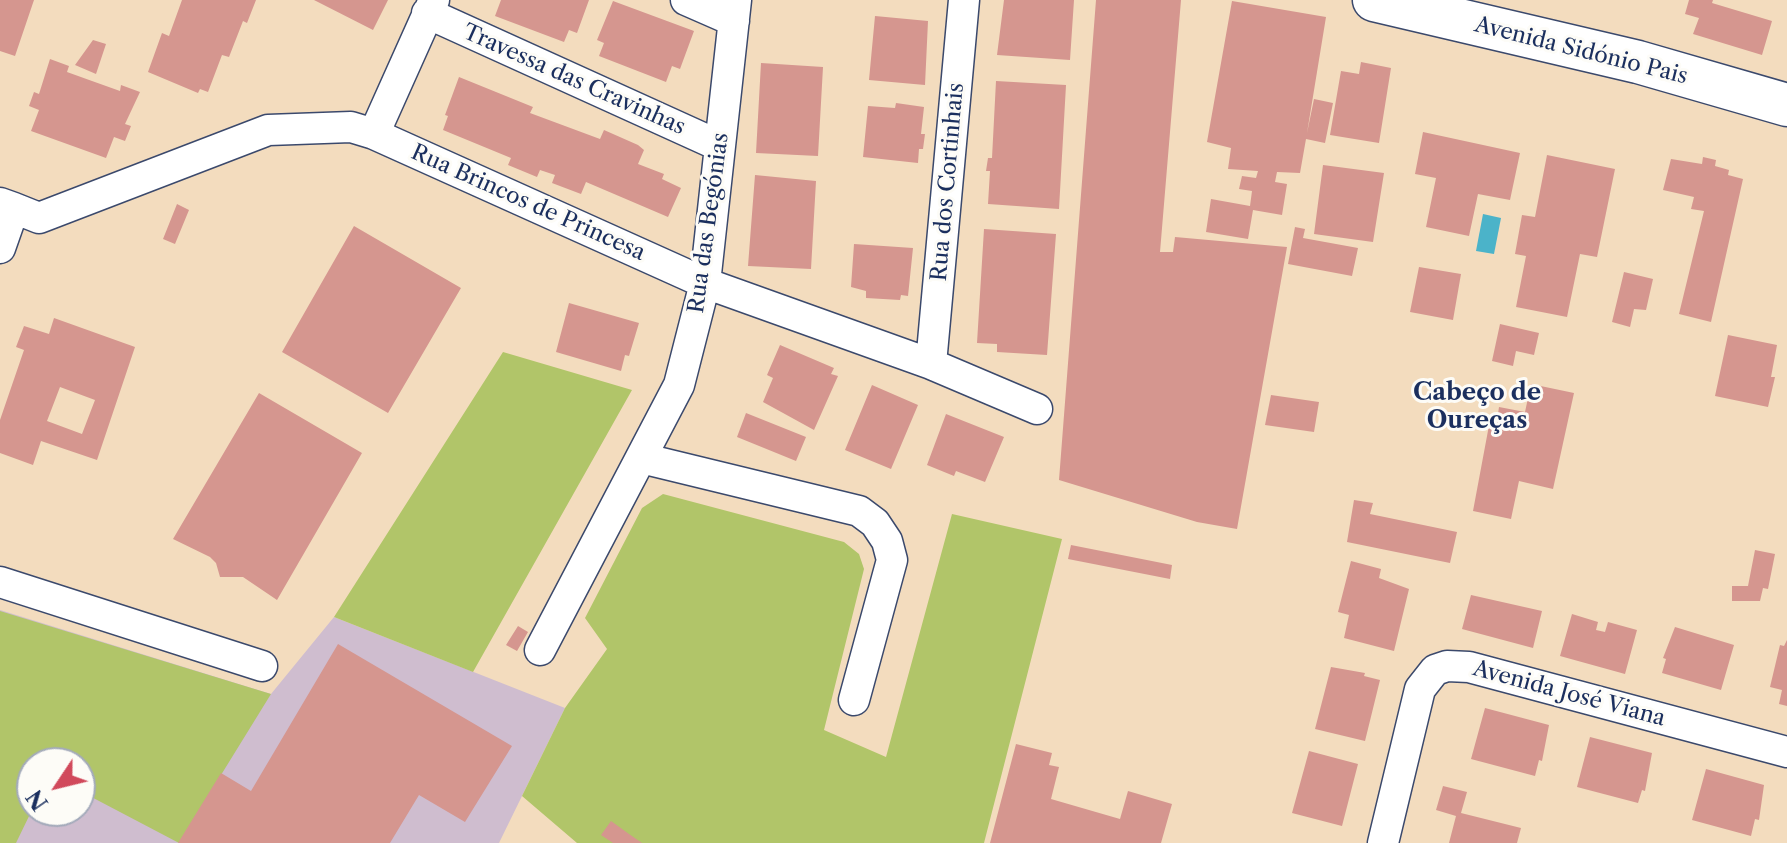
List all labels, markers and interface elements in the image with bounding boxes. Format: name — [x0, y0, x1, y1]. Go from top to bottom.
street label: Avenida Sidónio Pais — [1472, 12, 1690, 90]
street label: Travessa das Cravinhas — [459, 19, 689, 141]
street label: Rua dos Cortinhais — [926, 82, 970, 282]
street label: Rua das Begónias — [683, 131, 735, 315]
street label: Rua Brincos de Princesa — [407, 139, 649, 267]
district label: Cabeço de Oureças — [1413, 379, 1541, 435]
street label: Avenida José Viana — [1470, 656, 1668, 732]
north arrow — [16, 747, 96, 827]
text: N — [21, 784, 54, 815]

